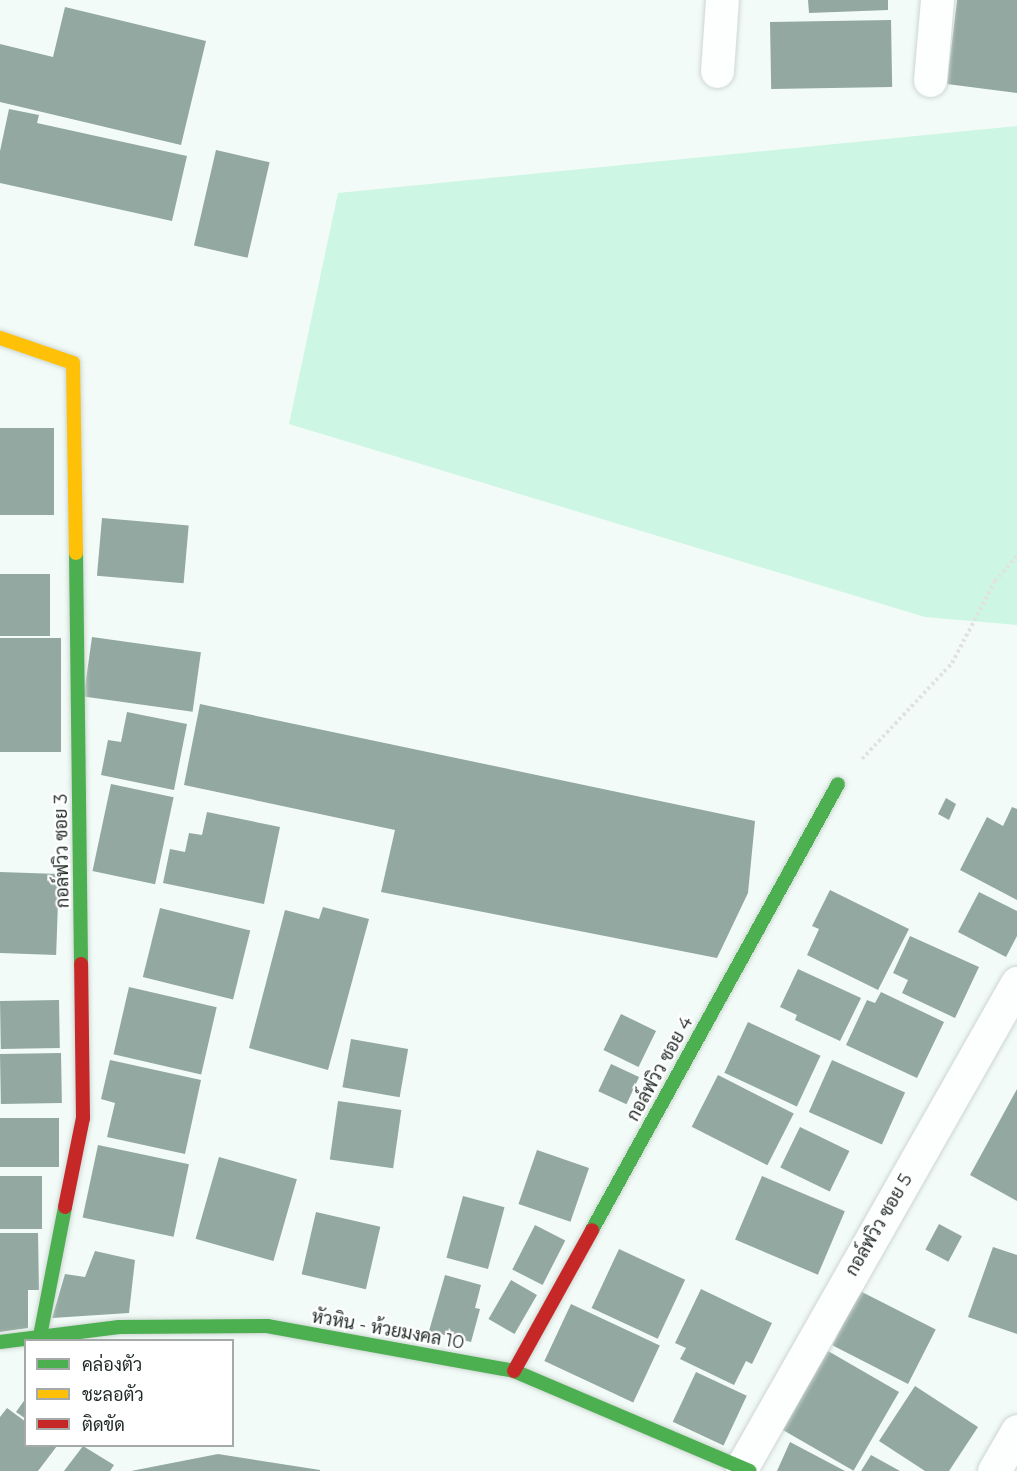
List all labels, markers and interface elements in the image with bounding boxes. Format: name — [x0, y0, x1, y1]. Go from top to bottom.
street label: กอล์ฟวิว ซอย 3 — [50, 794, 74, 908]
street label: กอล์ฟวิว ซอย 4 — [622, 1013, 698, 1125]
street label: กอล์ฟวิว ซอย 5 — [841, 1170, 917, 1280]
street label: หัวหิน - ห้วยมงคล 10 — [310, 1306, 466, 1354]
legend — [24, 1339, 234, 1447]
text: คล่องตัว — [82, 1354, 142, 1376]
text: ชะลอตัว — [82, 1384, 144, 1406]
text: ติดขัด — [82, 1414, 125, 1436]

